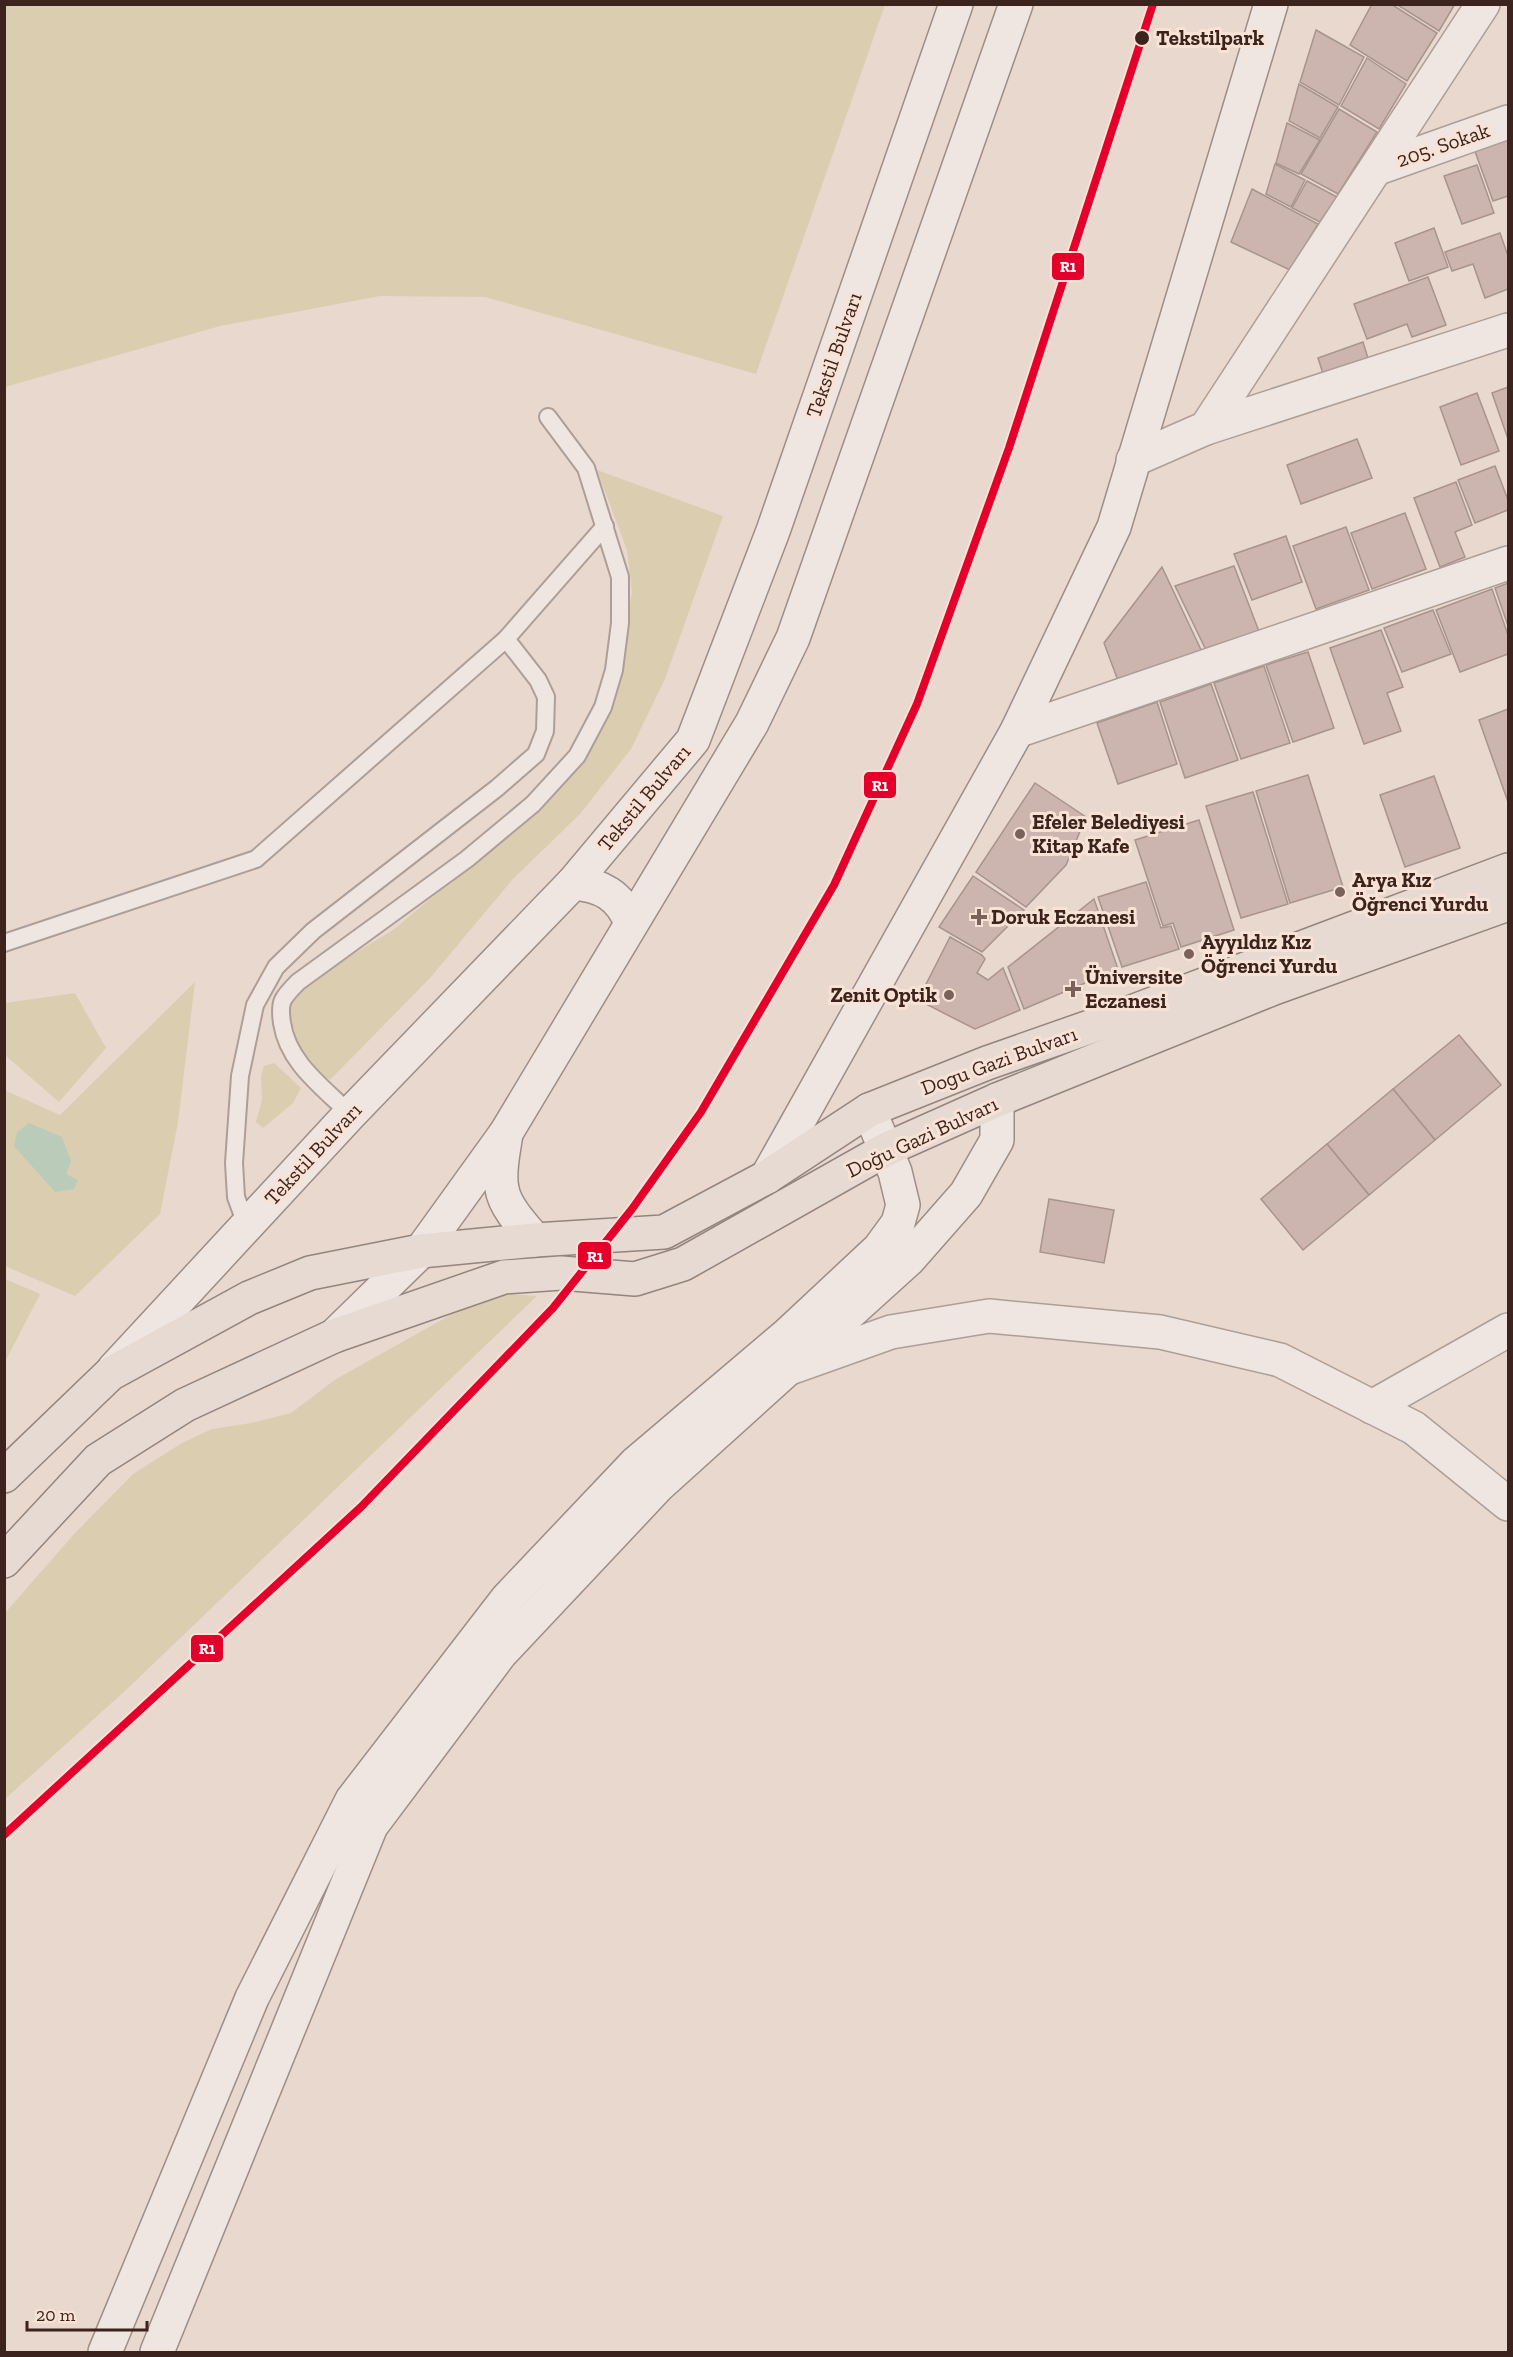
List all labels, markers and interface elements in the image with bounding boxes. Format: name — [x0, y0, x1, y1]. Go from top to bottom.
place label: Tekstilpark — [1156, 25, 1264, 50]
marker: Tekstilpark — [1133, 29, 1151, 47]
street label: 205. Sokak — [1393, 117, 1493, 172]
line badge: R1 — [1051, 252, 1085, 281]
text: R1 — [1060, 257, 1077, 276]
street label: Tekstil Bulvarı — [800, 289, 867, 421]
street label: Tekstil Bulvarı — [592, 739, 695, 856]
line badge: R1 — [863, 771, 897, 799]
text: R1 — [872, 776, 889, 795]
place label: Efeler Belediyesi Kitap Kafe — [1032, 809, 1185, 858]
marker: Efeler Belediyesi Kitap Kafe — [1013, 827, 1027, 841]
place label: Arya Kız Öğrenci Yurdu — [1352, 867, 1488, 916]
marker: Arya Kız Öğrenci Yurdu — [1333, 885, 1347, 899]
place label: Doruk Eczanesi — [991, 904, 1135, 929]
marker: Doruk Eczanesi — [972, 910, 986, 924]
place label: Ayyıldız Kız Öğrenci Yurdu — [1201, 929, 1337, 978]
marker: Ayyıldız Kız Öğrenci Yurdu — [1182, 947, 1196, 961]
place label: Üniversite Eczanesi — [1085, 964, 1183, 1013]
place label: Zenit Optik — [830, 982, 937, 1007]
marker: Üniversite Eczanesi — [1066, 982, 1080, 996]
marker: Zenit Optik — [942, 988, 956, 1002]
street label: Dogu Gazi Bulvarı — [917, 1021, 1080, 1100]
street label: Doğu Gazi Bulvarı — [842, 1091, 1001, 1183]
street label: Tekstil Bulvarı — [259, 1097, 367, 1210]
line badge: R1 — [577, 1241, 612, 1270]
text: R1 — [587, 1247, 604, 1266]
line badge: R1 — [190, 1634, 224, 1663]
text: R1 — [199, 1639, 216, 1658]
scale bar — [27, 2294, 147, 2332]
text: 20 m — [36, 2304, 76, 2326]

